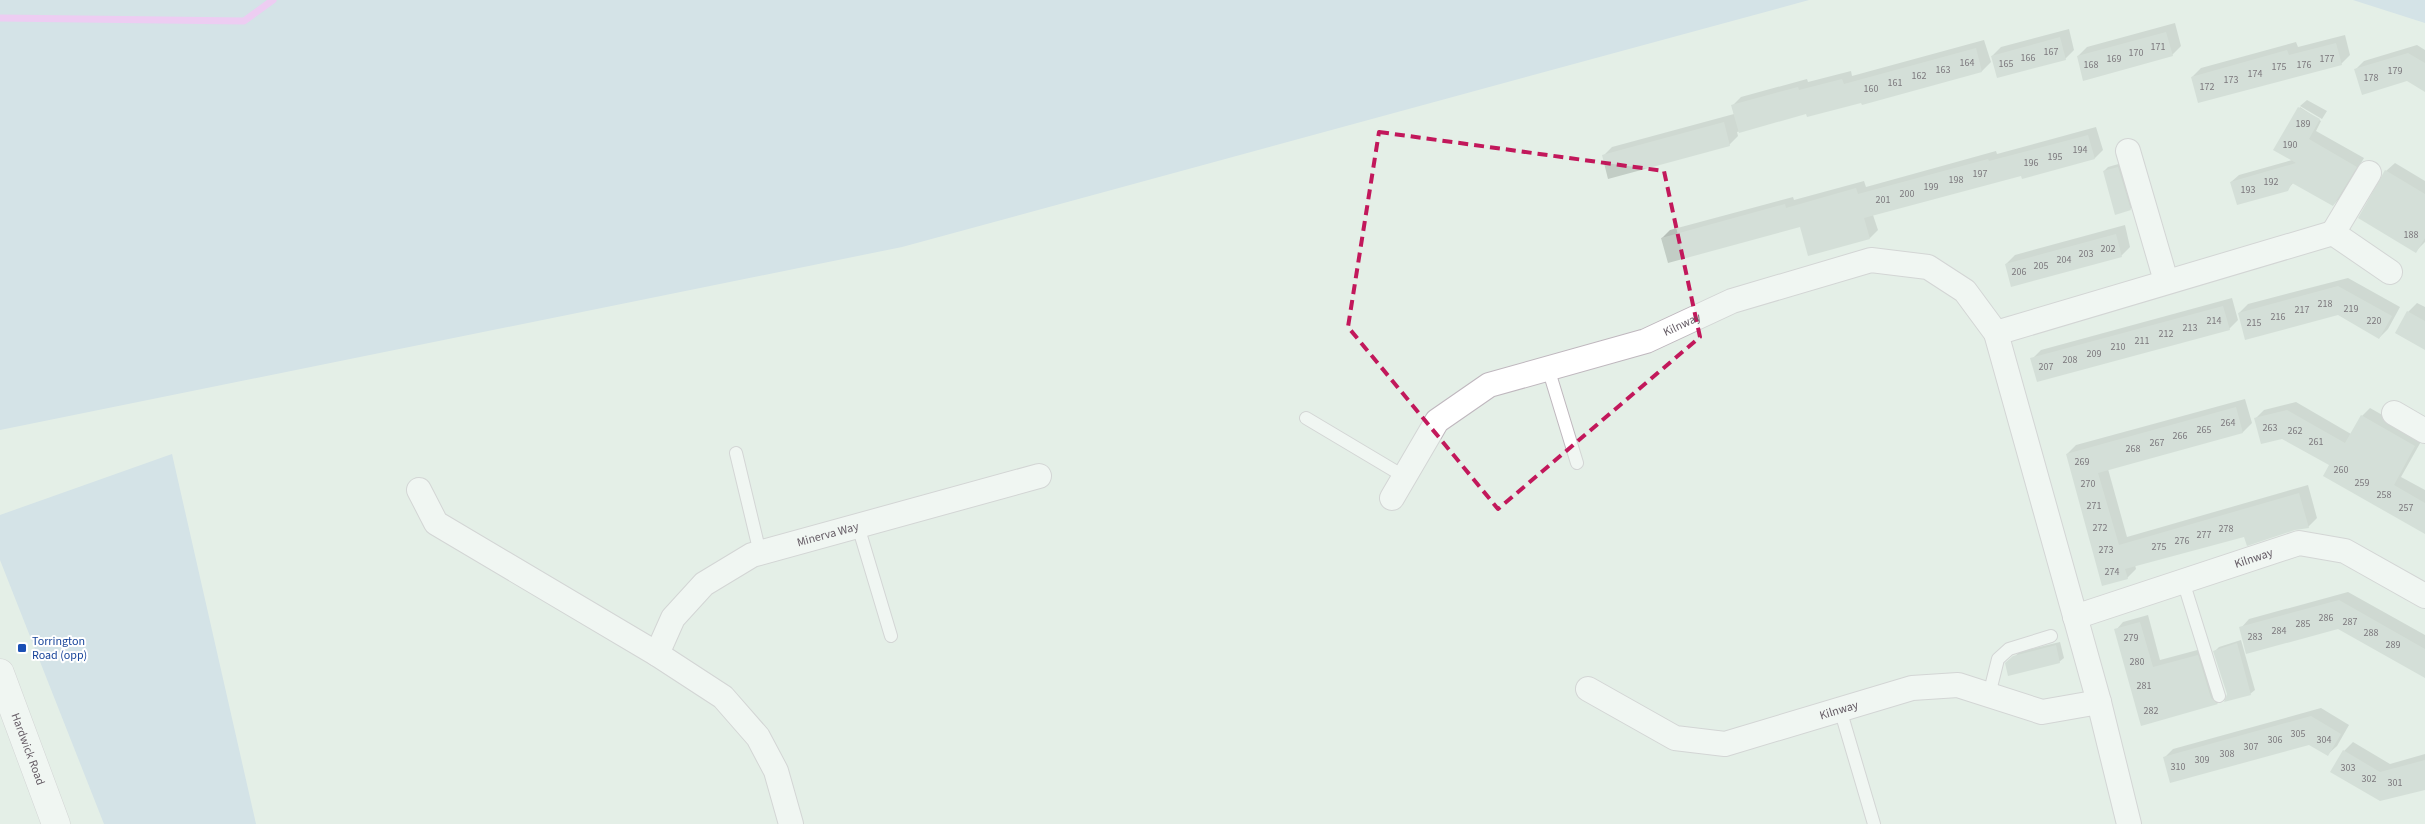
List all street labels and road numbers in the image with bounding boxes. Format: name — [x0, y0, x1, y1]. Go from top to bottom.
street label: Kilnway — [1660, 308, 1704, 340]
street label: Minerva Way — [795, 517, 861, 551]
street label: Kilnway — [2232, 544, 2275, 572]
street label: Kilnway — [1817, 696, 1861, 724]
street label: Hardwick Road — [7, 710, 49, 787]

